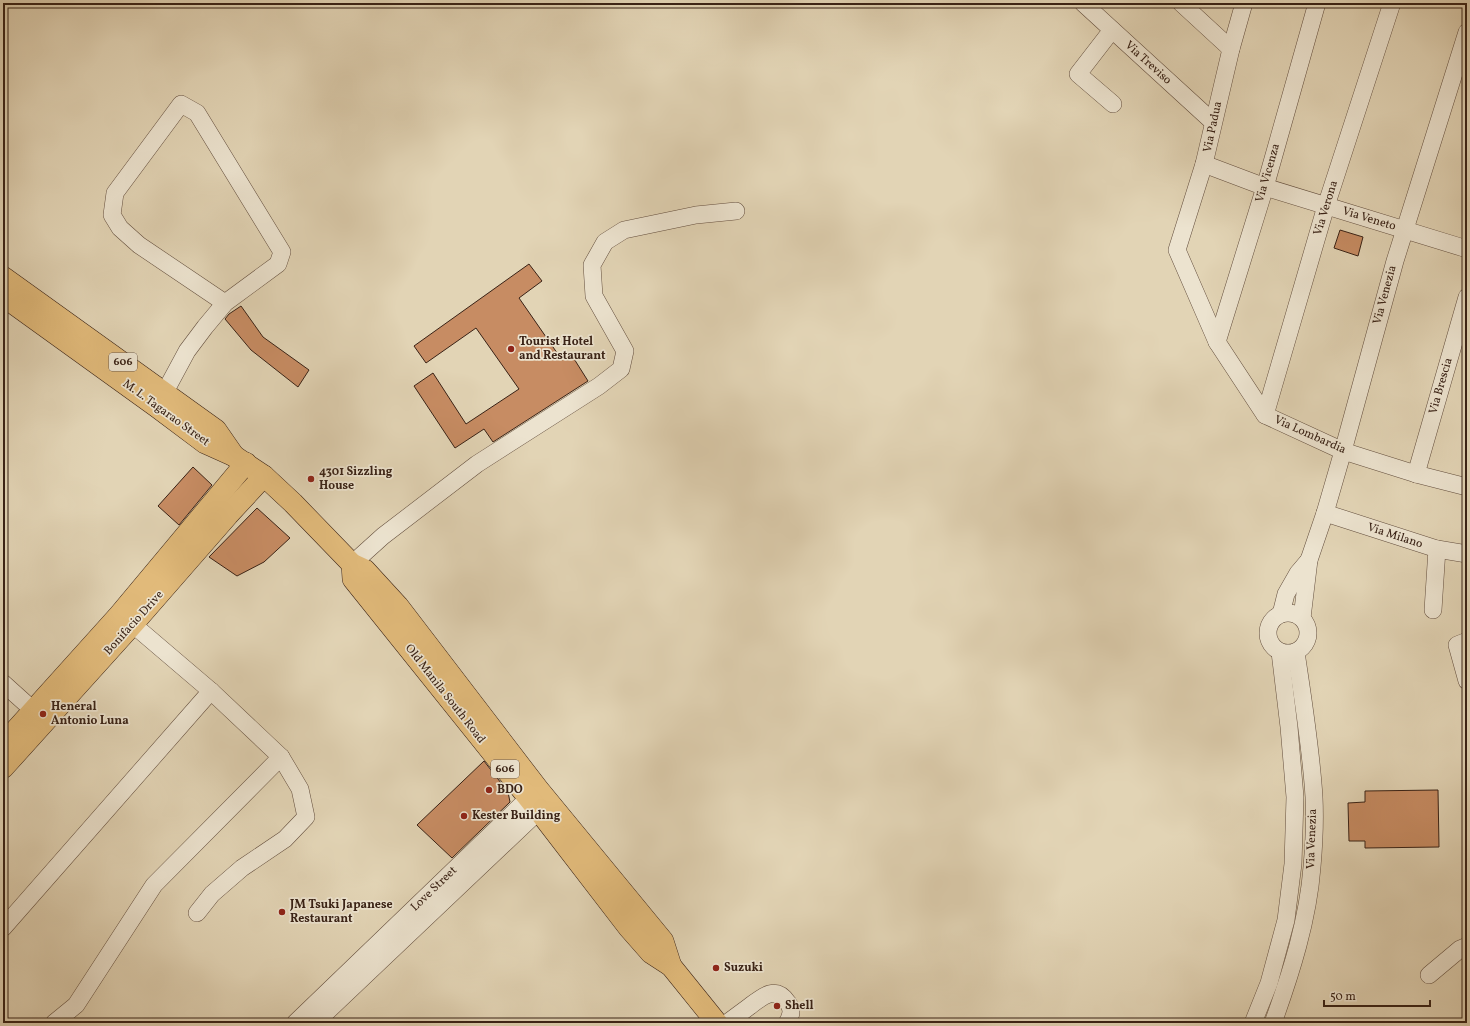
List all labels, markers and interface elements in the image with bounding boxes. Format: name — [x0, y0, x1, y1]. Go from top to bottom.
street label: Via Treviso — [1121, 38, 1175, 88]
street label: Via Padua — [1200, 100, 1226, 154]
street label: Via Vicenza — [1252, 142, 1284, 204]
street label: Via Verona — [1310, 179, 1342, 237]
street label: Via Veneto — [1340, 203, 1398, 235]
street label: Via Venezia — [1369, 264, 1401, 326]
place label: Tourist Hotel and Restaurant — [519, 334, 606, 364]
marker: Tourist Hotel and Restaurant — [506, 344, 516, 354]
road number: 606 — [109, 353, 137, 371]
street label: Via Brescia — [1425, 356, 1457, 416]
street label: M. L. Tagarao Street — [119, 376, 213, 450]
street label: Via Lombardia — [1271, 412, 1349, 458]
place label: 4301 Sizzling House — [319, 464, 393, 494]
marker: 4301 Sizzling House — [306, 474, 316, 484]
street label: Via Milano — [1365, 520, 1425, 552]
street label: Bonifacio Drive — [101, 587, 168, 659]
street label: Old Manila South Road — [401, 641, 489, 747]
place label: Heneral Antonio Luna — [51, 699, 129, 729]
marker: Heneral Antonio Luna — [38, 709, 48, 719]
road number: 606 — [491, 760, 519, 778]
place label: BDO — [497, 782, 523, 798]
marker: BDO — [484, 785, 494, 795]
place label: Kester Building — [472, 808, 561, 824]
street label: Via Venezia — [1303, 808, 1321, 870]
marker: Kester Building — [459, 811, 469, 821]
street label: Love Street — [407, 863, 461, 915]
place label: JM Tsuki Japanese Restaurant — [289, 897, 393, 927]
marker: JM Tsuki Japanese Restaurant — [277, 907, 287, 917]
place label: Suzuki — [724, 960, 763, 976]
marker: Suzuki — [711, 963, 721, 973]
scale bar — [1324, 982, 1430, 1008]
text: 50 m — [1330, 989, 1356, 1005]
place label: Shell — [785, 998, 814, 1014]
marker: Shell — [772, 1001, 782, 1011]

